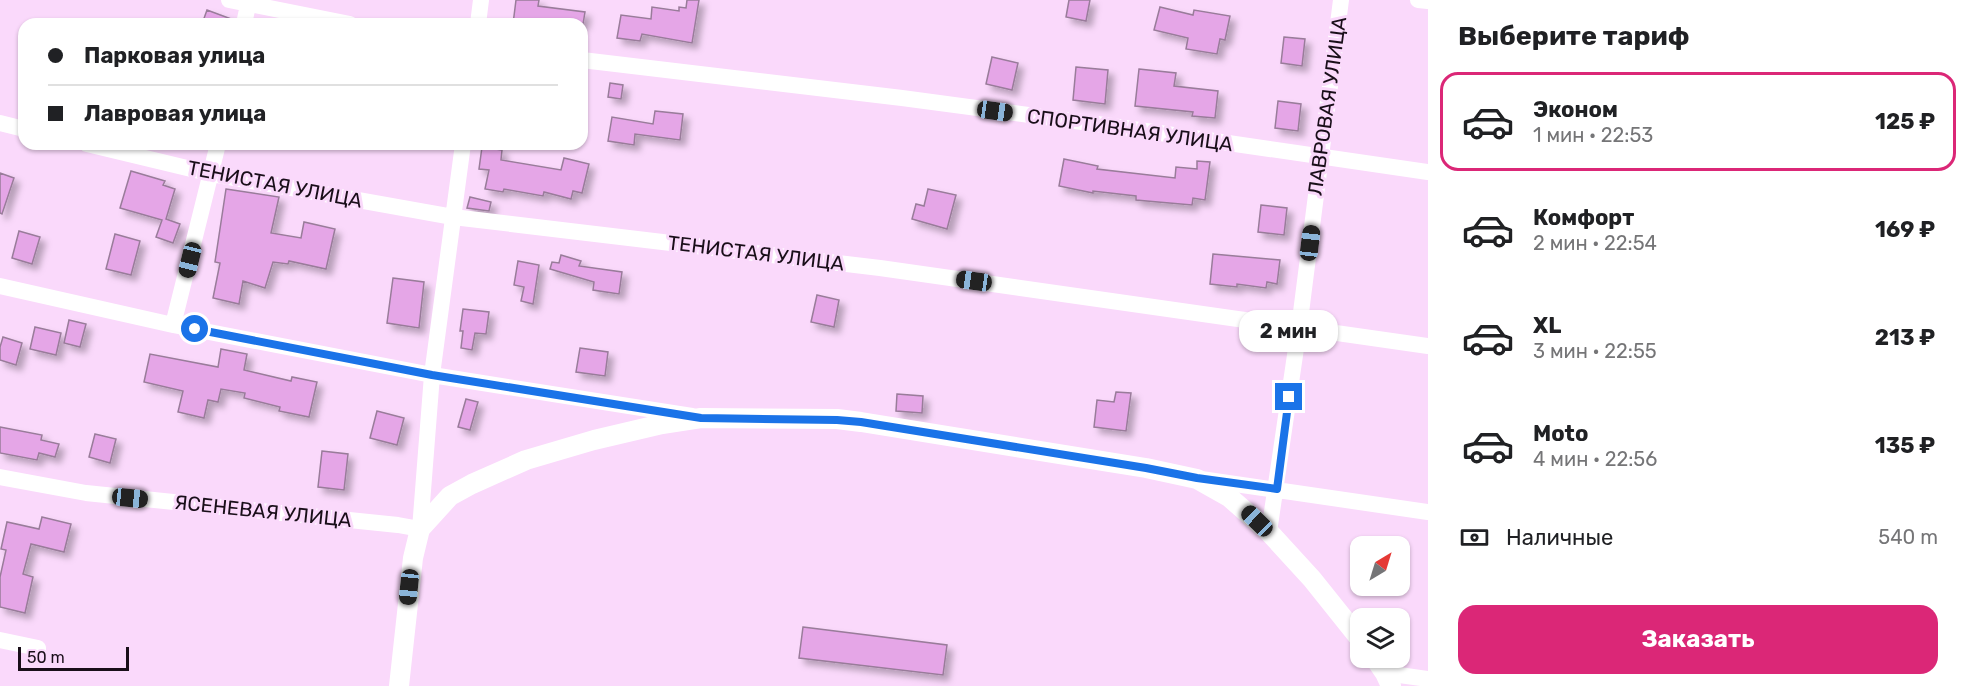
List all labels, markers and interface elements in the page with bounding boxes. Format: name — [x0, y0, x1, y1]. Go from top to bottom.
street label: ЛАВРОВАЯ УЛИЦА — [1303, 15, 1351, 197]
text: Выберите тариф — [1458, 20, 1689, 52]
text: Парковая улица — [84, 42, 265, 69]
icon: car — [1461, 95, 1515, 149]
text: Эконом — [1533, 96, 1618, 123]
text: Лавровая улица — [84, 100, 266, 127]
car — [976, 100, 1014, 122]
street label: СПОРТИВНАЯ УЛИЦА — [1025, 104, 1235, 156]
text: 125 ₽ — [1875, 108, 1935, 135]
text: 1 мин · 22:53 — [1533, 123, 1653, 147]
street label: ТЕНИСТАЯ УЛИЦА — [186, 155, 364, 213]
icon: car — [1461, 203, 1515, 257]
text: Комфорт — [1533, 204, 1634, 231]
text: 169 ₽ — [1875, 216, 1935, 243]
car — [1299, 224, 1321, 262]
street label: ТЕНИСТАЯ УЛИЦА — [666, 230, 846, 276]
text: 2 мин · 22:54 — [1533, 231, 1657, 255]
car — [177, 240, 203, 280]
car — [955, 270, 993, 292]
callout: 2 мин — [1240, 310, 1338, 352]
icon: car — [1461, 311, 1515, 365]
text: XL — [1533, 312, 1561, 339]
route start — [181, 315, 208, 342]
text: 2 мин — [1260, 319, 1317, 343]
text: 213 ₽ — [1875, 324, 1935, 351]
text: 3 мин · 22:55 — [1533, 339, 1657, 363]
route end — [1275, 383, 1302, 410]
icon: car — [1461, 419, 1515, 473]
text: Moto — [1533, 420, 1588, 447]
text: 135 ₽ — [1875, 432, 1935, 459]
text: 4 мин · 22:56 — [1533, 447, 1657, 471]
car — [111, 487, 149, 509]
street label: ЯСЕНЕВАЯ УЛИЦА — [173, 490, 353, 532]
car — [1238, 502, 1276, 540]
icon: cash — [1458, 521, 1491, 554]
text: Наличные — [1506, 524, 1613, 551]
text: 540 m — [1878, 525, 1938, 549]
north arrow — [1350, 536, 1410, 596]
map controls — [1350, 536, 1410, 668]
car — [398, 568, 420, 606]
button: Заказать — [1458, 605, 1938, 674]
button: layers — [1350, 608, 1410, 668]
scale bar — [18, 644, 129, 672]
text: 50 m — [27, 648, 65, 667]

